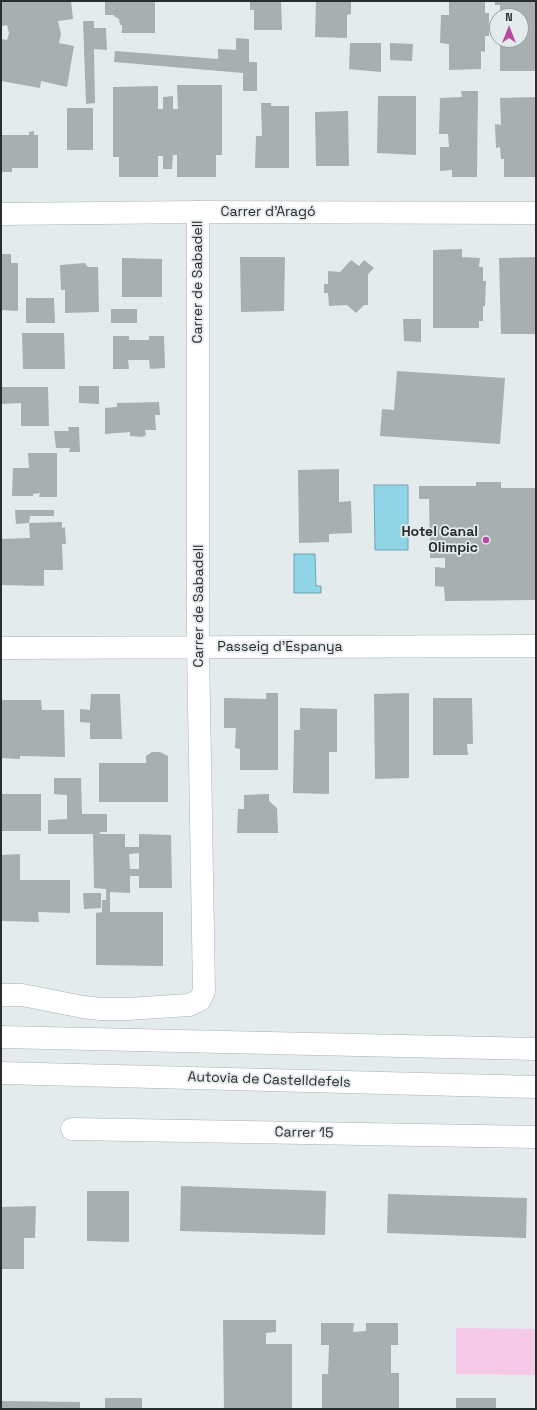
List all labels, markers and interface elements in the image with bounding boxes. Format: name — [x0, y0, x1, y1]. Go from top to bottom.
north arrow — [489, 8, 529, 48]
text: N — [505, 10, 513, 24]
street label: Carrer d'Aragó — [220, 204, 316, 220]
street label: Carrer de Sabadell — [190, 220, 206, 344]
place label: Hotel Canal Olimpic — [401, 524, 478, 556]
marker: Hotel Canal Olimpic — [481, 535, 491, 545]
street label: Carrer de Sabadell — [191, 544, 207, 668]
street label: Passeig d'Espanya — [217, 639, 343, 655]
street label: Autovia de Castelldefels — [187, 1069, 351, 1091]
street label: Carrer 15 — [274, 1124, 334, 1142]

